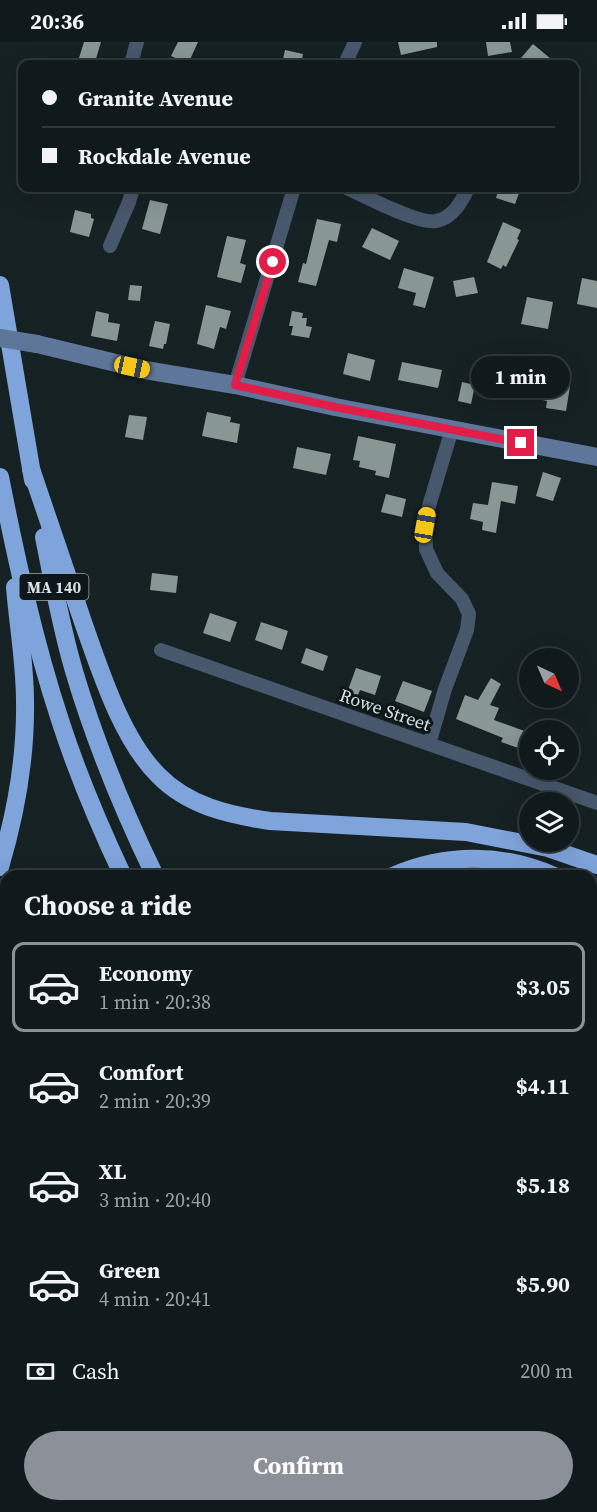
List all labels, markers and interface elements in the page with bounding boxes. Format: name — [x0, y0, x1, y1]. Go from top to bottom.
text: 20:36 — [30, 6, 84, 36]
text: Granite Avenue — [78, 83, 233, 113]
text: Rockdale Avenue — [78, 141, 251, 171]
route start — [259, 248, 286, 275]
car — [113, 354, 151, 380]
callout: 1 min — [472, 356, 570, 398]
text: 1 min — [495, 363, 546, 391]
route end — [507, 429, 534, 456]
car — [413, 506, 437, 544]
road number: MA 140 — [20, 574, 88, 600]
north arrow — [519, 648, 579, 708]
map controls — [519, 648, 579, 852]
street label: Rowe Street — [336, 682, 434, 737]
button: locate — [519, 720, 579, 780]
button: layers — [519, 792, 579, 852]
text: Choose a ride — [24, 887, 192, 924]
text: Economy — [99, 958, 193, 988]
icon: car — [27, 960, 81, 1014]
text: $3.05 — [516, 972, 570, 1002]
text: 1 min · 20:38 — [99, 988, 211, 1016]
text: Comfort — [99, 1057, 183, 1087]
icon: car — [27, 1059, 81, 1113]
text: $4.11 — [516, 1071, 570, 1101]
text: 2 min · 20:39 — [99, 1087, 211, 1115]
text: XL — [99, 1156, 126, 1186]
icon: car — [27, 1158, 81, 1212]
text: $5.18 — [516, 1170, 570, 1200]
text: 3 min · 20:40 — [99, 1186, 211, 1214]
text: Green — [99, 1255, 160, 1285]
icon: car — [27, 1257, 81, 1311]
text: $5.90 — [516, 1269, 570, 1299]
text: 4 min · 20:41 — [99, 1285, 211, 1313]
icon: cash — [24, 1355, 57, 1388]
text: Cash — [72, 1356, 120, 1386]
text: 200 m — [520, 1357, 573, 1385]
button: Confirm — [24, 1431, 573, 1500]

